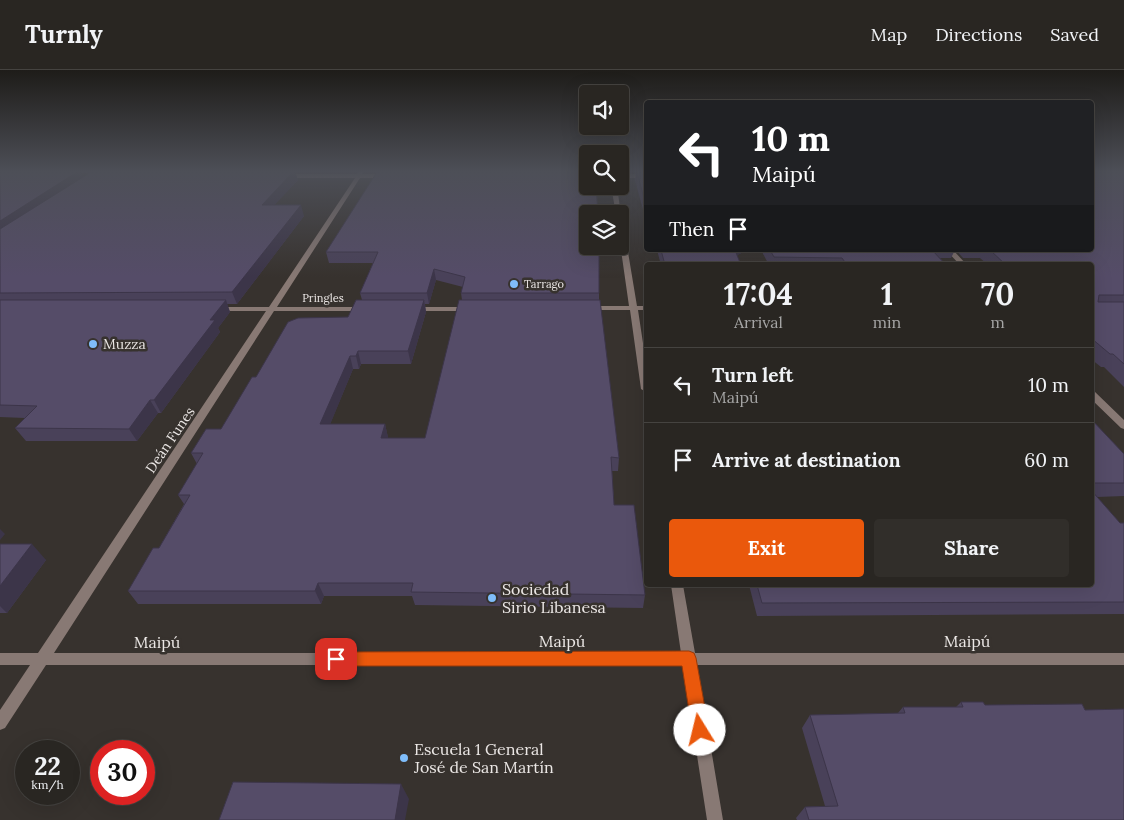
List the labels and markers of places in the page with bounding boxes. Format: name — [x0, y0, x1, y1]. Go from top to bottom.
place label: Tarrago — [524, 277, 564, 291]
marker: Tarrago — [508, 278, 520, 290]
place label: Muzza — [103, 335, 146, 353]
marker: Muzza — [87, 338, 99, 350]
place label: Sociedad Sirio Libanesa — [502, 579, 606, 617]
marker: Sociedad Sirio Libanesa — [486, 592, 498, 604]
pin — [315, 638, 357, 680]
place label: Escuela 1 General José de San Martín — [413, 739, 554, 777]
marker: Escuela 1 General José de San Martín — [398, 752, 410, 764]

